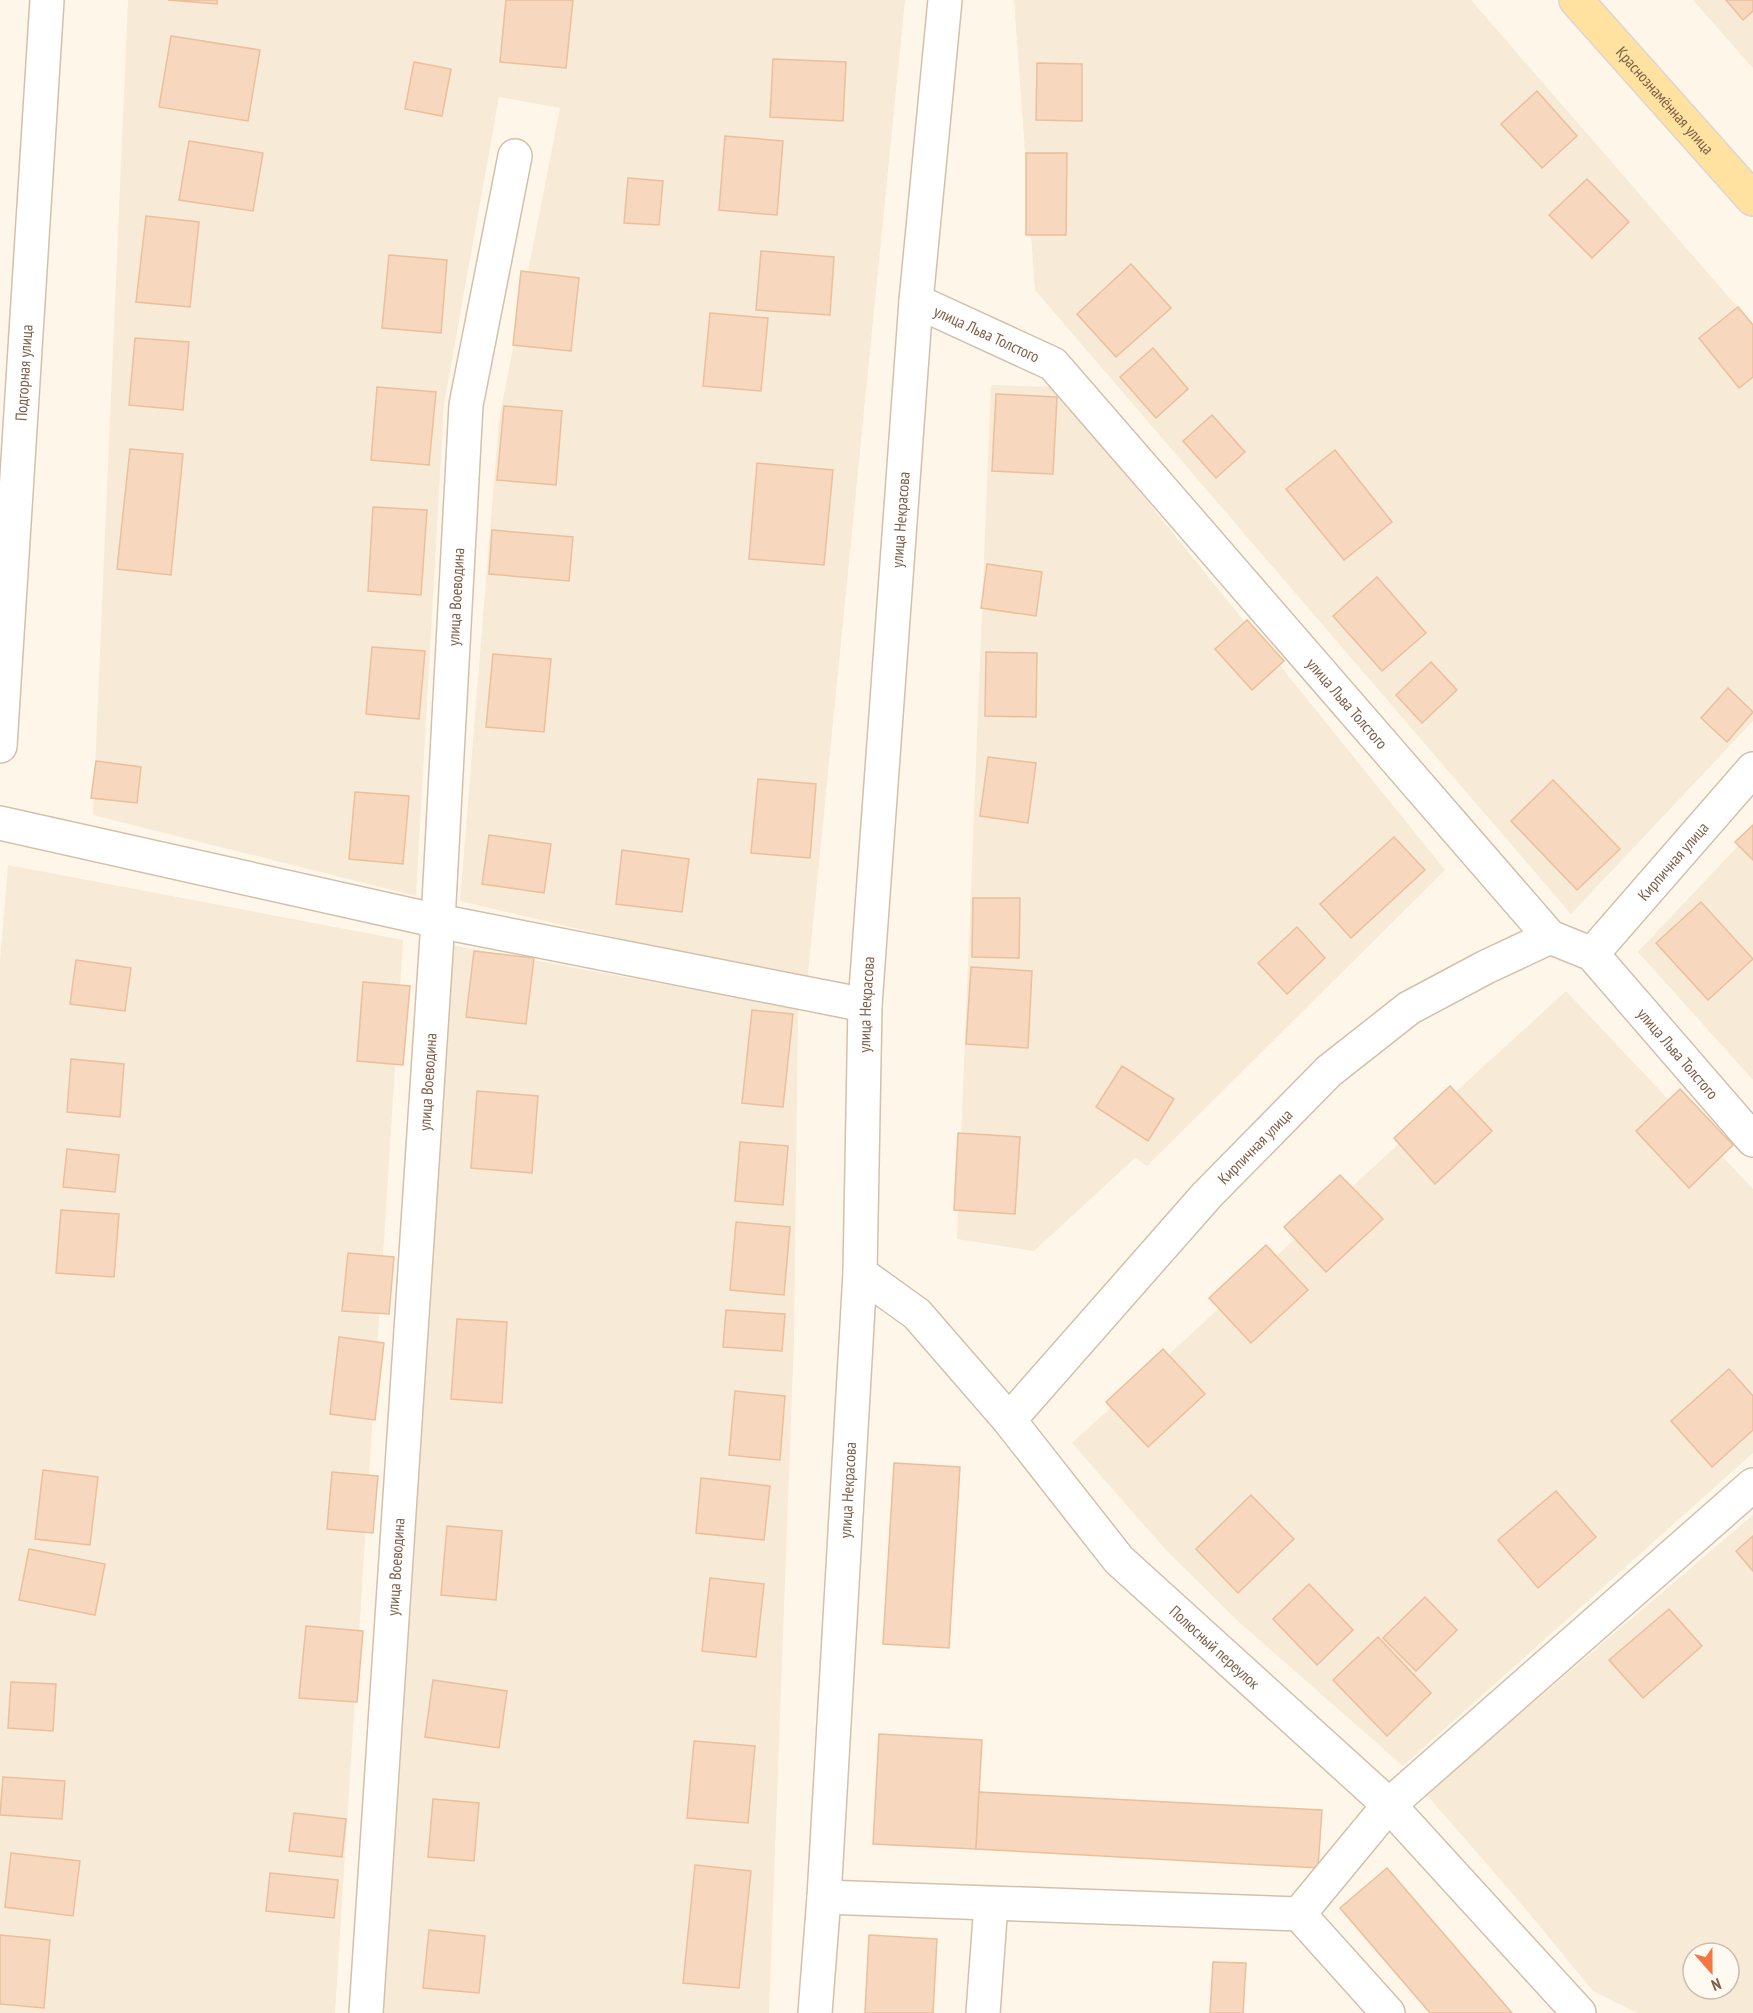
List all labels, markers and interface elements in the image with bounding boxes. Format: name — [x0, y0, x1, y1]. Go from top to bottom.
street label: Краснознамённая улица — [1612, 42, 1718, 158]
street label: улица Льва Толстого — [931, 301, 1043, 367]
street label: Подгорная улица — [11, 324, 37, 422]
street label: улица Некрасова — [887, 471, 914, 568]
street label: улица Воеводина — [443, 547, 468, 646]
street label: улица Льва Толстого — [1302, 654, 1392, 753]
street label: Кирпичная улица — [1633, 818, 1712, 905]
street label: улица Некрасова — [854, 956, 878, 1053]
street label: улица Льва Толстого — [1633, 1004, 1723, 1103]
street label: улица Воеводина — [414, 1032, 441, 1132]
street label: Кирпичная улица — [1213, 1104, 1296, 1188]
street label: улица Некрасова — [835, 1441, 860, 1539]
street label: улица Воеводина — [382, 1517, 409, 1617]
street label: Полюсный переулок — [1165, 1601, 1265, 1694]
north arrow — [1681, 1941, 1741, 2001]
text: N — [1709, 1974, 1724, 1996]

